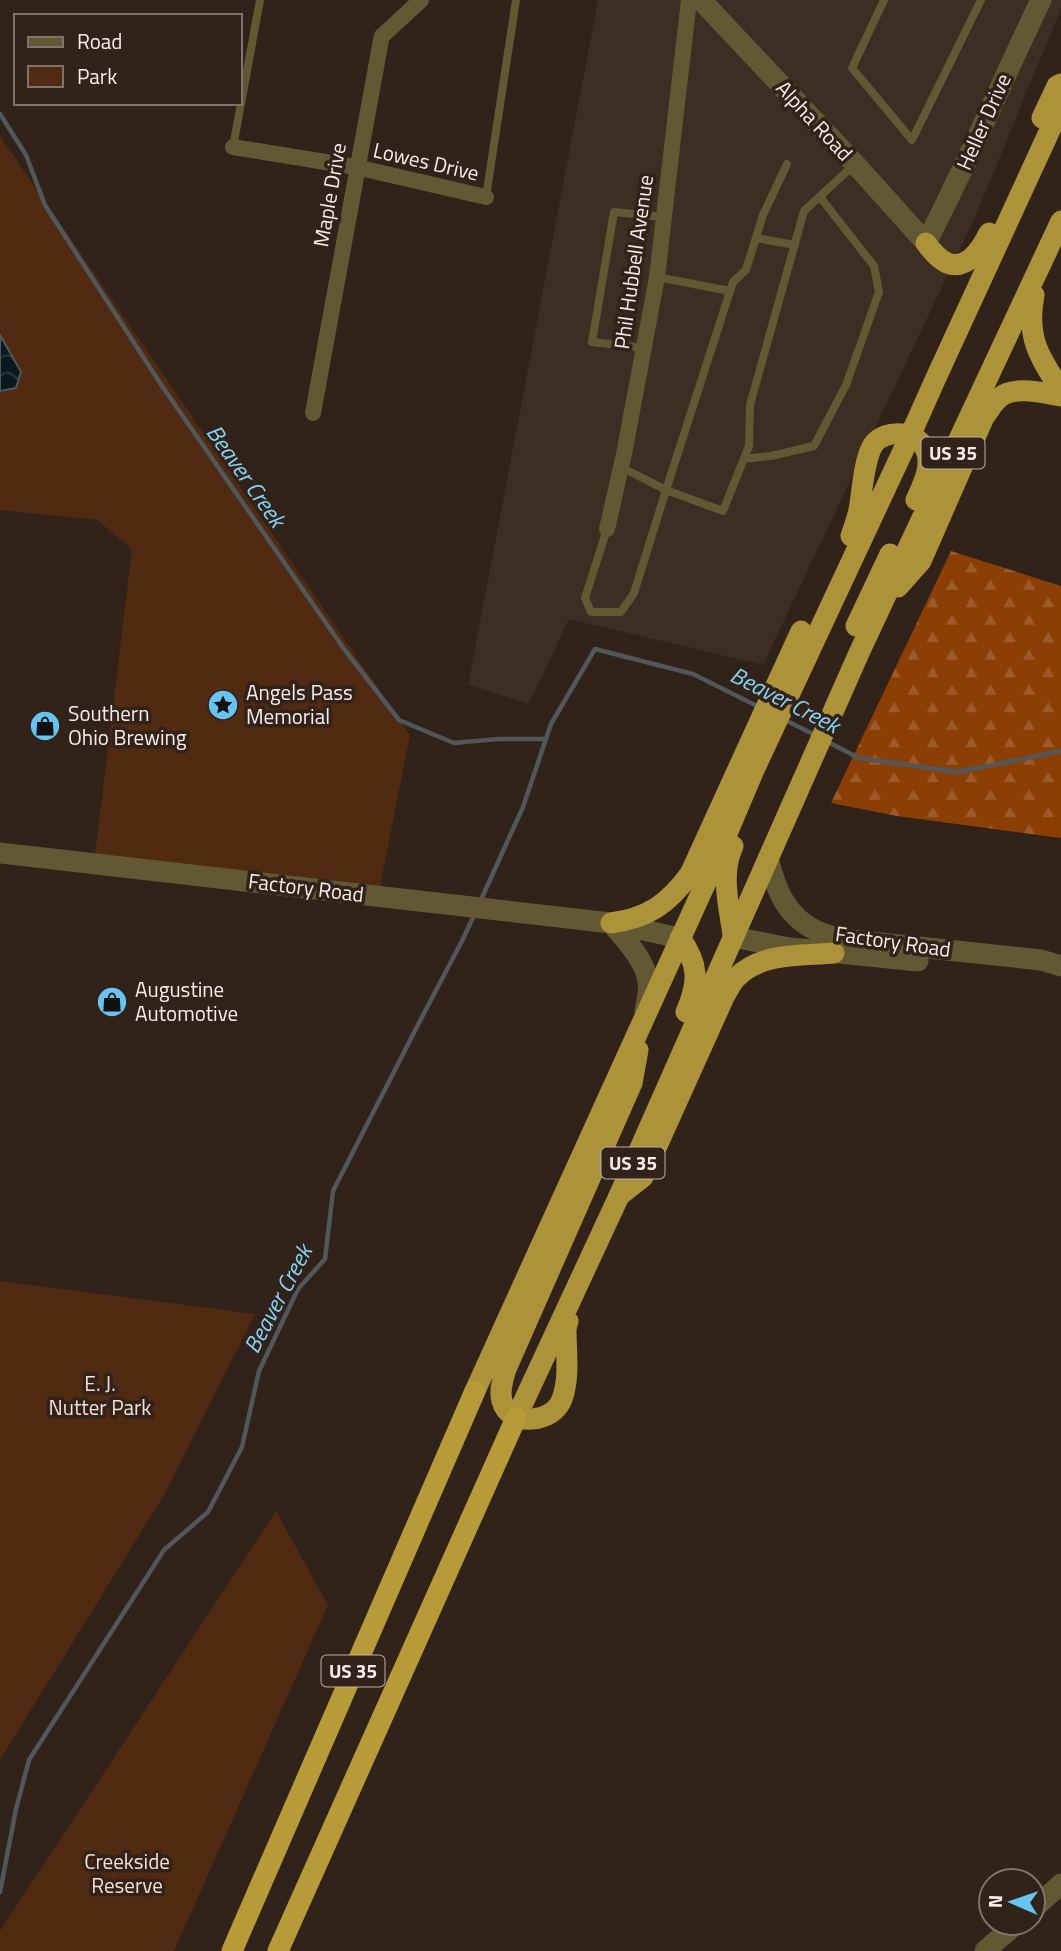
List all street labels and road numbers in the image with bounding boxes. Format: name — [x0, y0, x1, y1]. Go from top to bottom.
street label: Heller Drive — [948, 68, 1019, 175]
street label: Alpha Road — [769, 73, 861, 168]
street label: Lowes Drive — [370, 133, 482, 189]
street label: Maple Drive — [304, 140, 354, 249]
street label: Phil Hubbell Avenue — [605, 173, 661, 351]
road number: US 35 — [922, 437, 984, 468]
street label: Factory Road — [247, 864, 366, 910]
street label: Factory Road — [833, 917, 953, 965]
road number: US 35 — [602, 1148, 664, 1178]
road number: US 35 — [322, 1656, 384, 1686]

